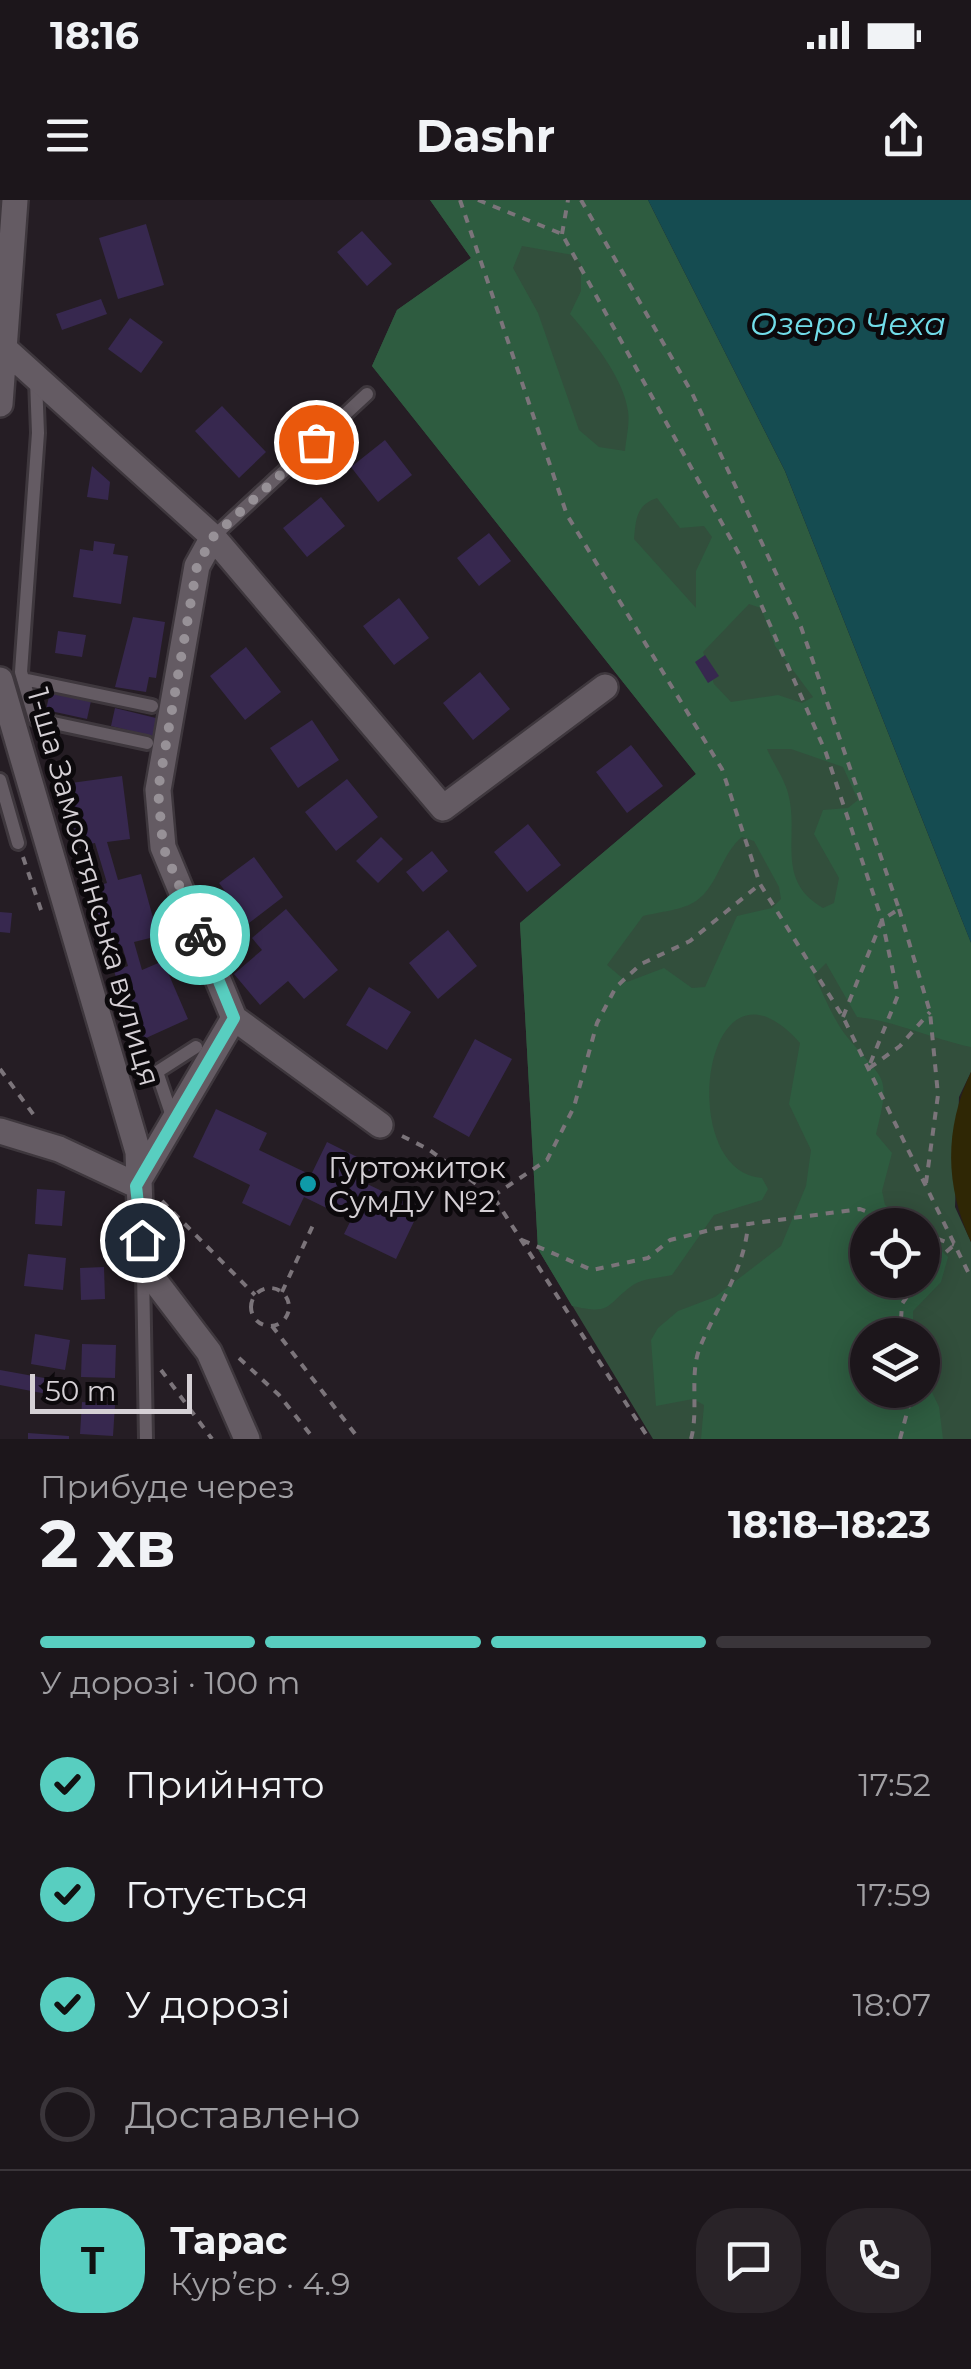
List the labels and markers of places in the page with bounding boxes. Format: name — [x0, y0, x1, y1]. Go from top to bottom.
pin — [274, 400, 359, 485]
place label: Гуртожиток СумДУ №2 — [328, 1149, 506, 1220]
marker: Гуртожиток СумДУ №2 — [297, 1173, 319, 1195]
pin — [100, 1198, 185, 1283]

